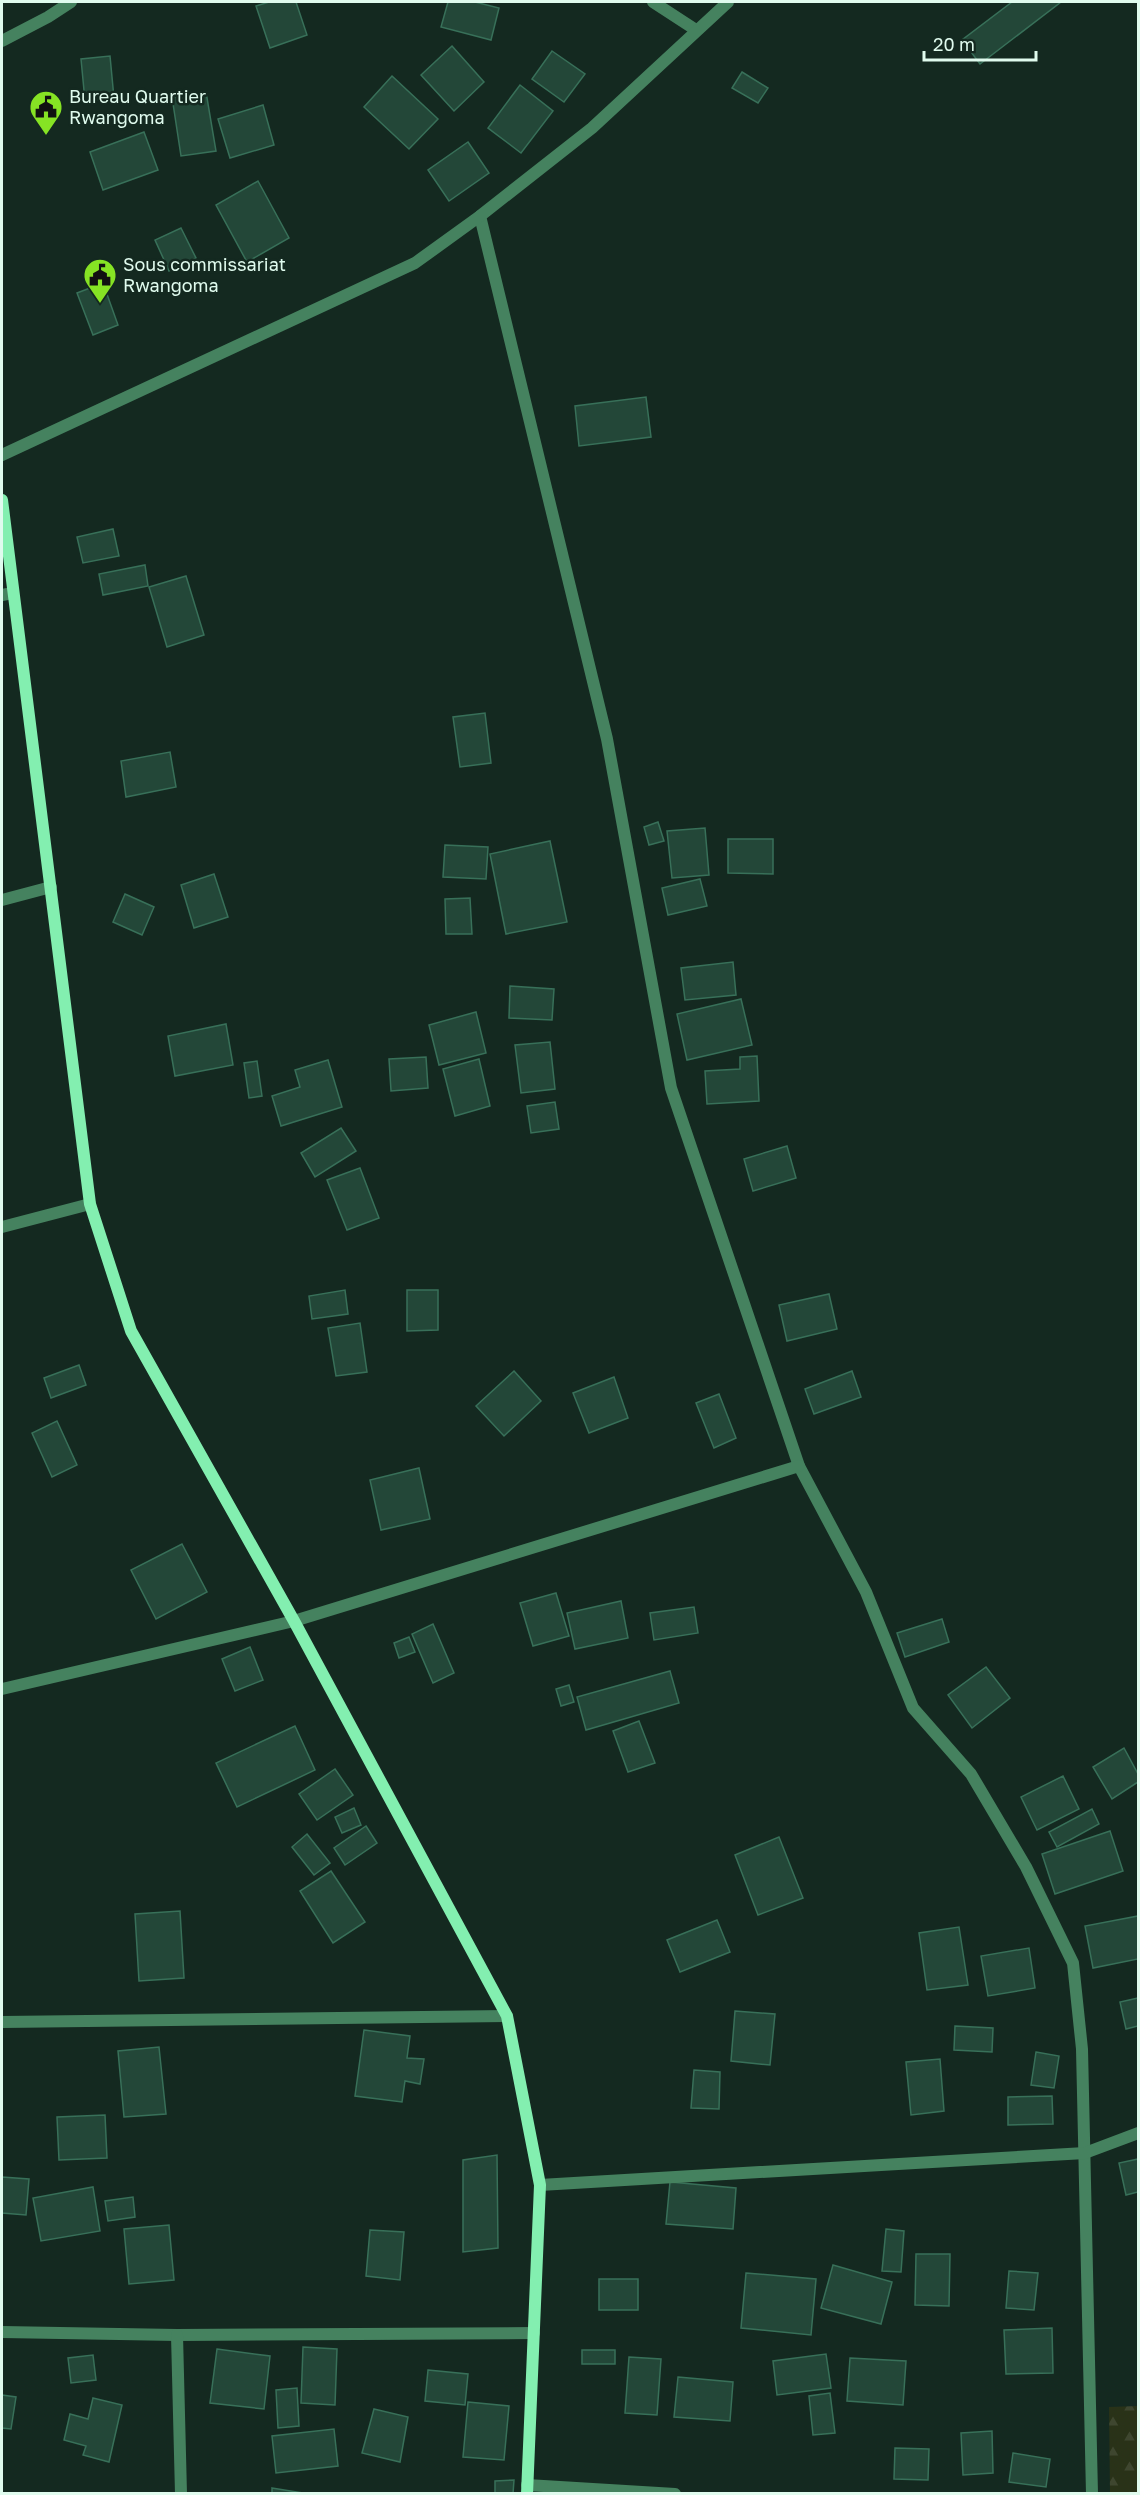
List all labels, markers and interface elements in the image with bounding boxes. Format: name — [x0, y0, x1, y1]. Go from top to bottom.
scale bar — [924, 24, 1036, 62]
text: 20 m — [933, 33, 975, 55]
place label: Bureau Quartier Rwangoma — [69, 85, 206, 128]
public building icon: Bureau Quartier Rwangoma — [28, 89, 64, 136]
place label: Sous commissariat Rwangoma — [123, 253, 286, 296]
public building icon: Sous commissariat Rwangoma — [82, 257, 118, 304]

